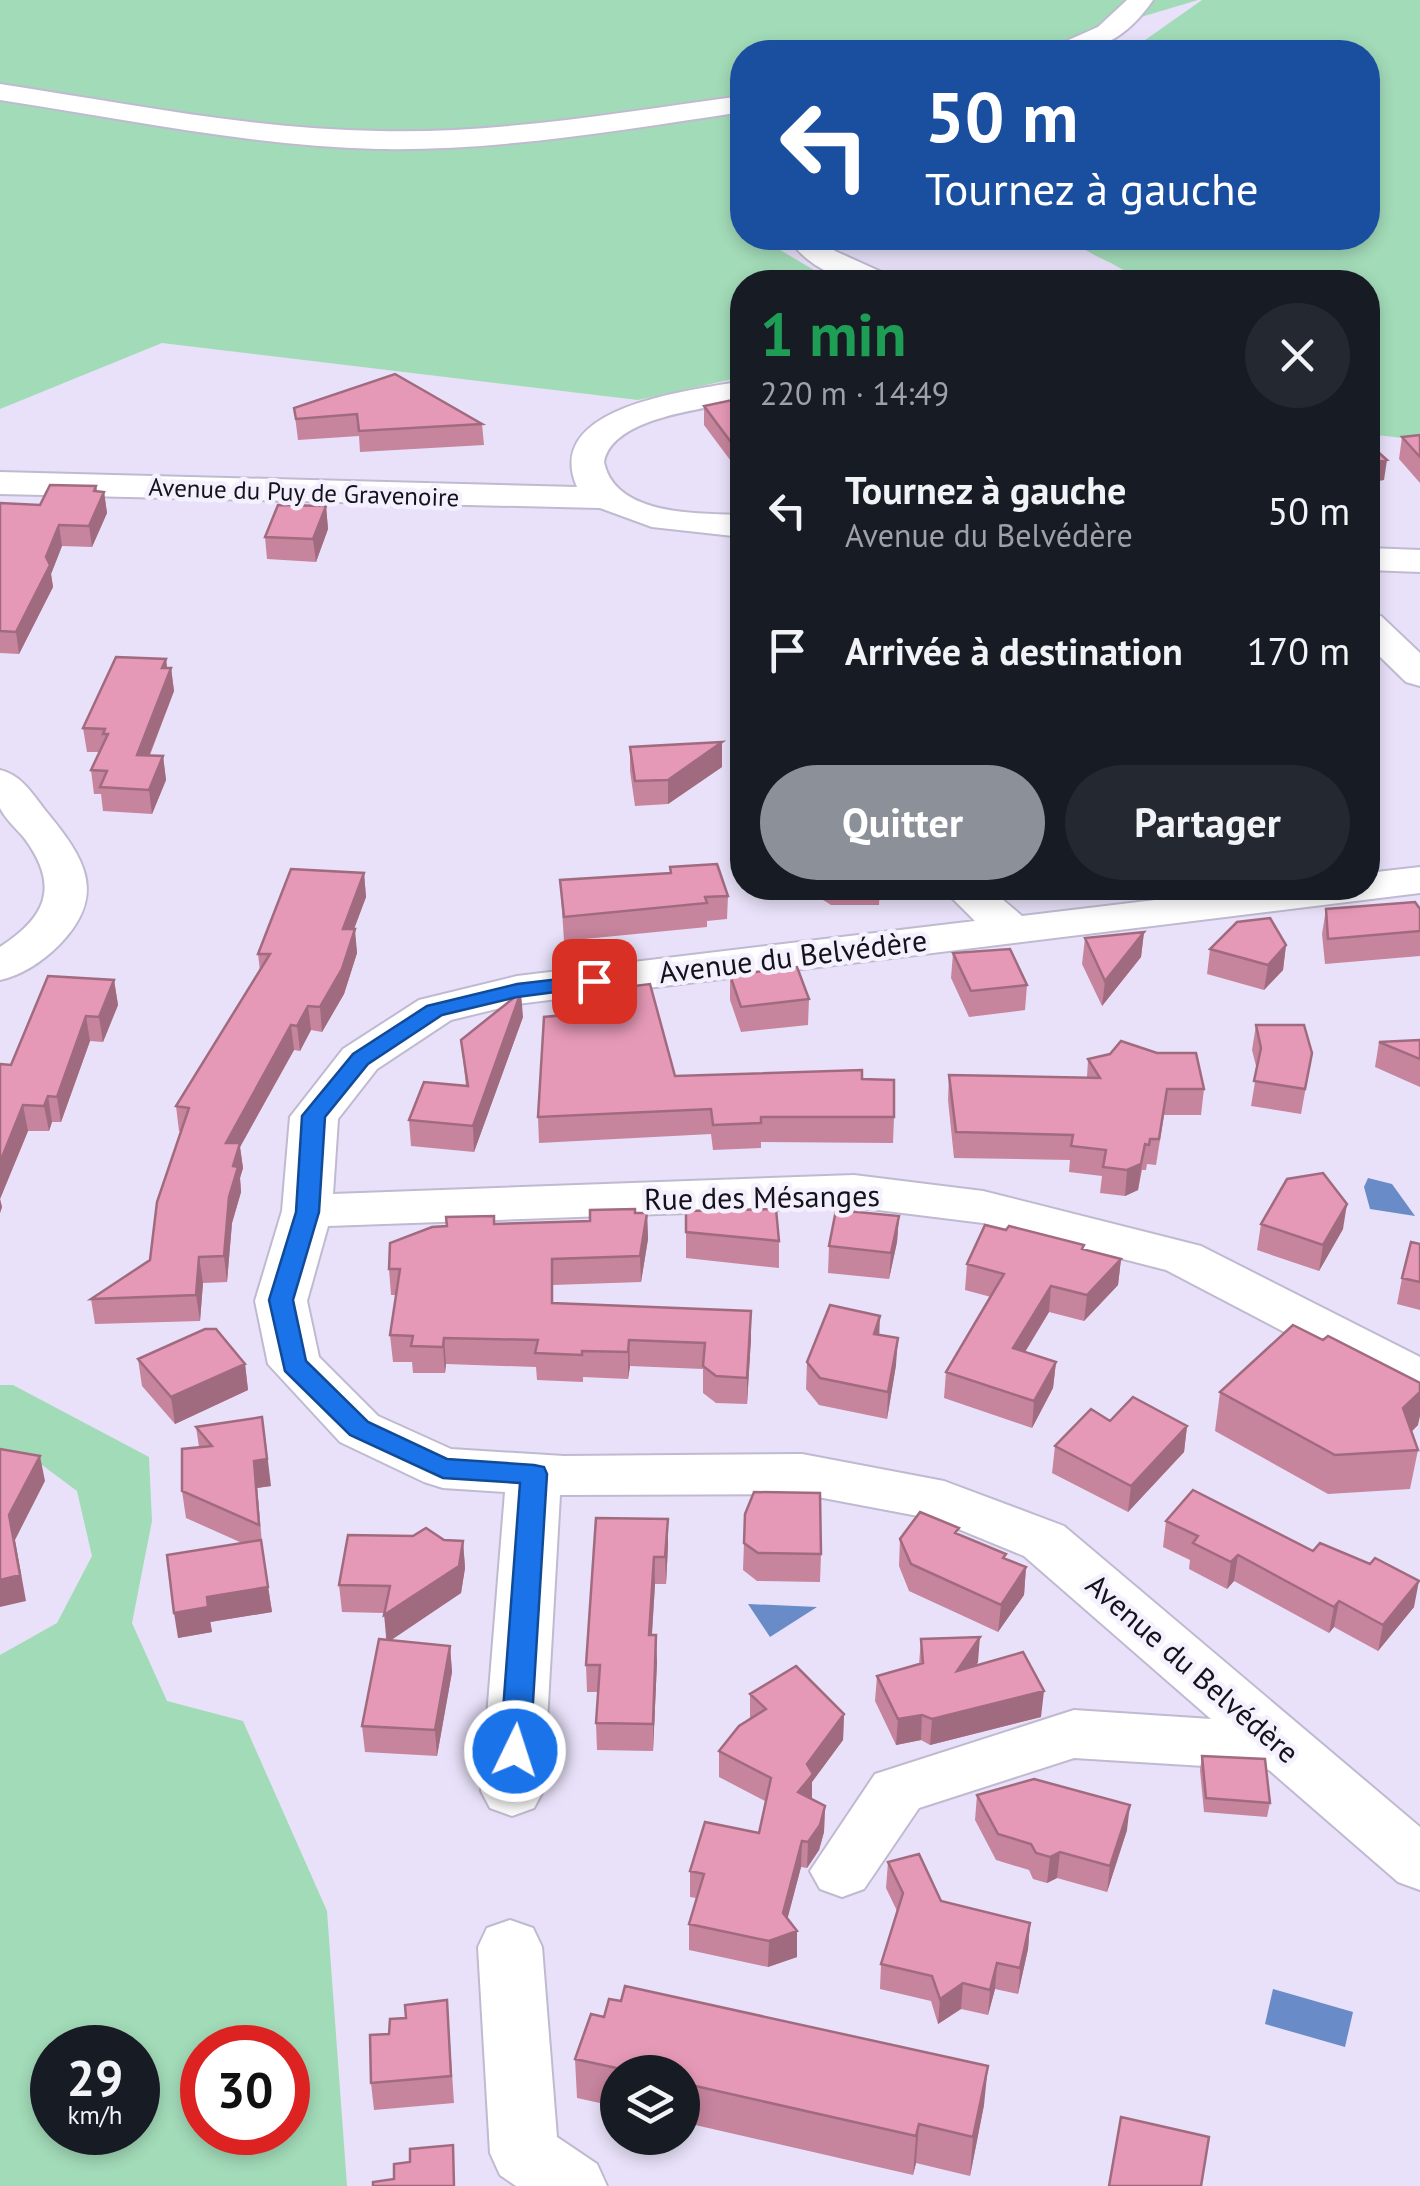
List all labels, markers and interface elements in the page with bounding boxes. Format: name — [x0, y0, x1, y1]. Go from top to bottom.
text: 50 m — [925, 71, 1078, 161]
icon: left — [760, 80, 890, 210]
text: Tournez à gauche — [925, 159, 1259, 217]
text: 1 min — [760, 295, 906, 373]
button: close — [1245, 303, 1350, 408]
text: 220 m · 14:49 — [760, 372, 949, 414]
text: Tournez à gauche — [845, 465, 1126, 514]
street label: Avenue du Puy de Gravenoire — [148, 471, 460, 513]
icon: left — [760, 483, 815, 538]
text: 50 m — [1268, 486, 1350, 535]
text: Avenue du Belvédère — [845, 514, 1133, 556]
icon: arrive — [760, 623, 815, 678]
text: Arrivée à destination — [845, 626, 1183, 675]
text: 170 m — [1247, 626, 1350, 675]
button: Quitter — [760, 765, 1045, 880]
button: Partager — [1065, 765, 1350, 880]
street label: Avenue du Belvédère — [657, 920, 929, 991]
pin — [552, 939, 637, 1024]
icon: arrive — [567, 954, 622, 1009]
street label: Rue des Mésanges — [644, 1175, 880, 1218]
street label: Avenue du Belvédère — [1078, 1565, 1308, 1771]
position arrow — [463, 1699, 567, 1803]
speed limit sign: 30 — [180, 2025, 310, 2155]
text: 29 — [67, 2045, 123, 2110]
map controls — [600, 2055, 700, 2155]
button: layers — [600, 2055, 700, 2155]
text: km/h — [68, 2099, 122, 2131]

